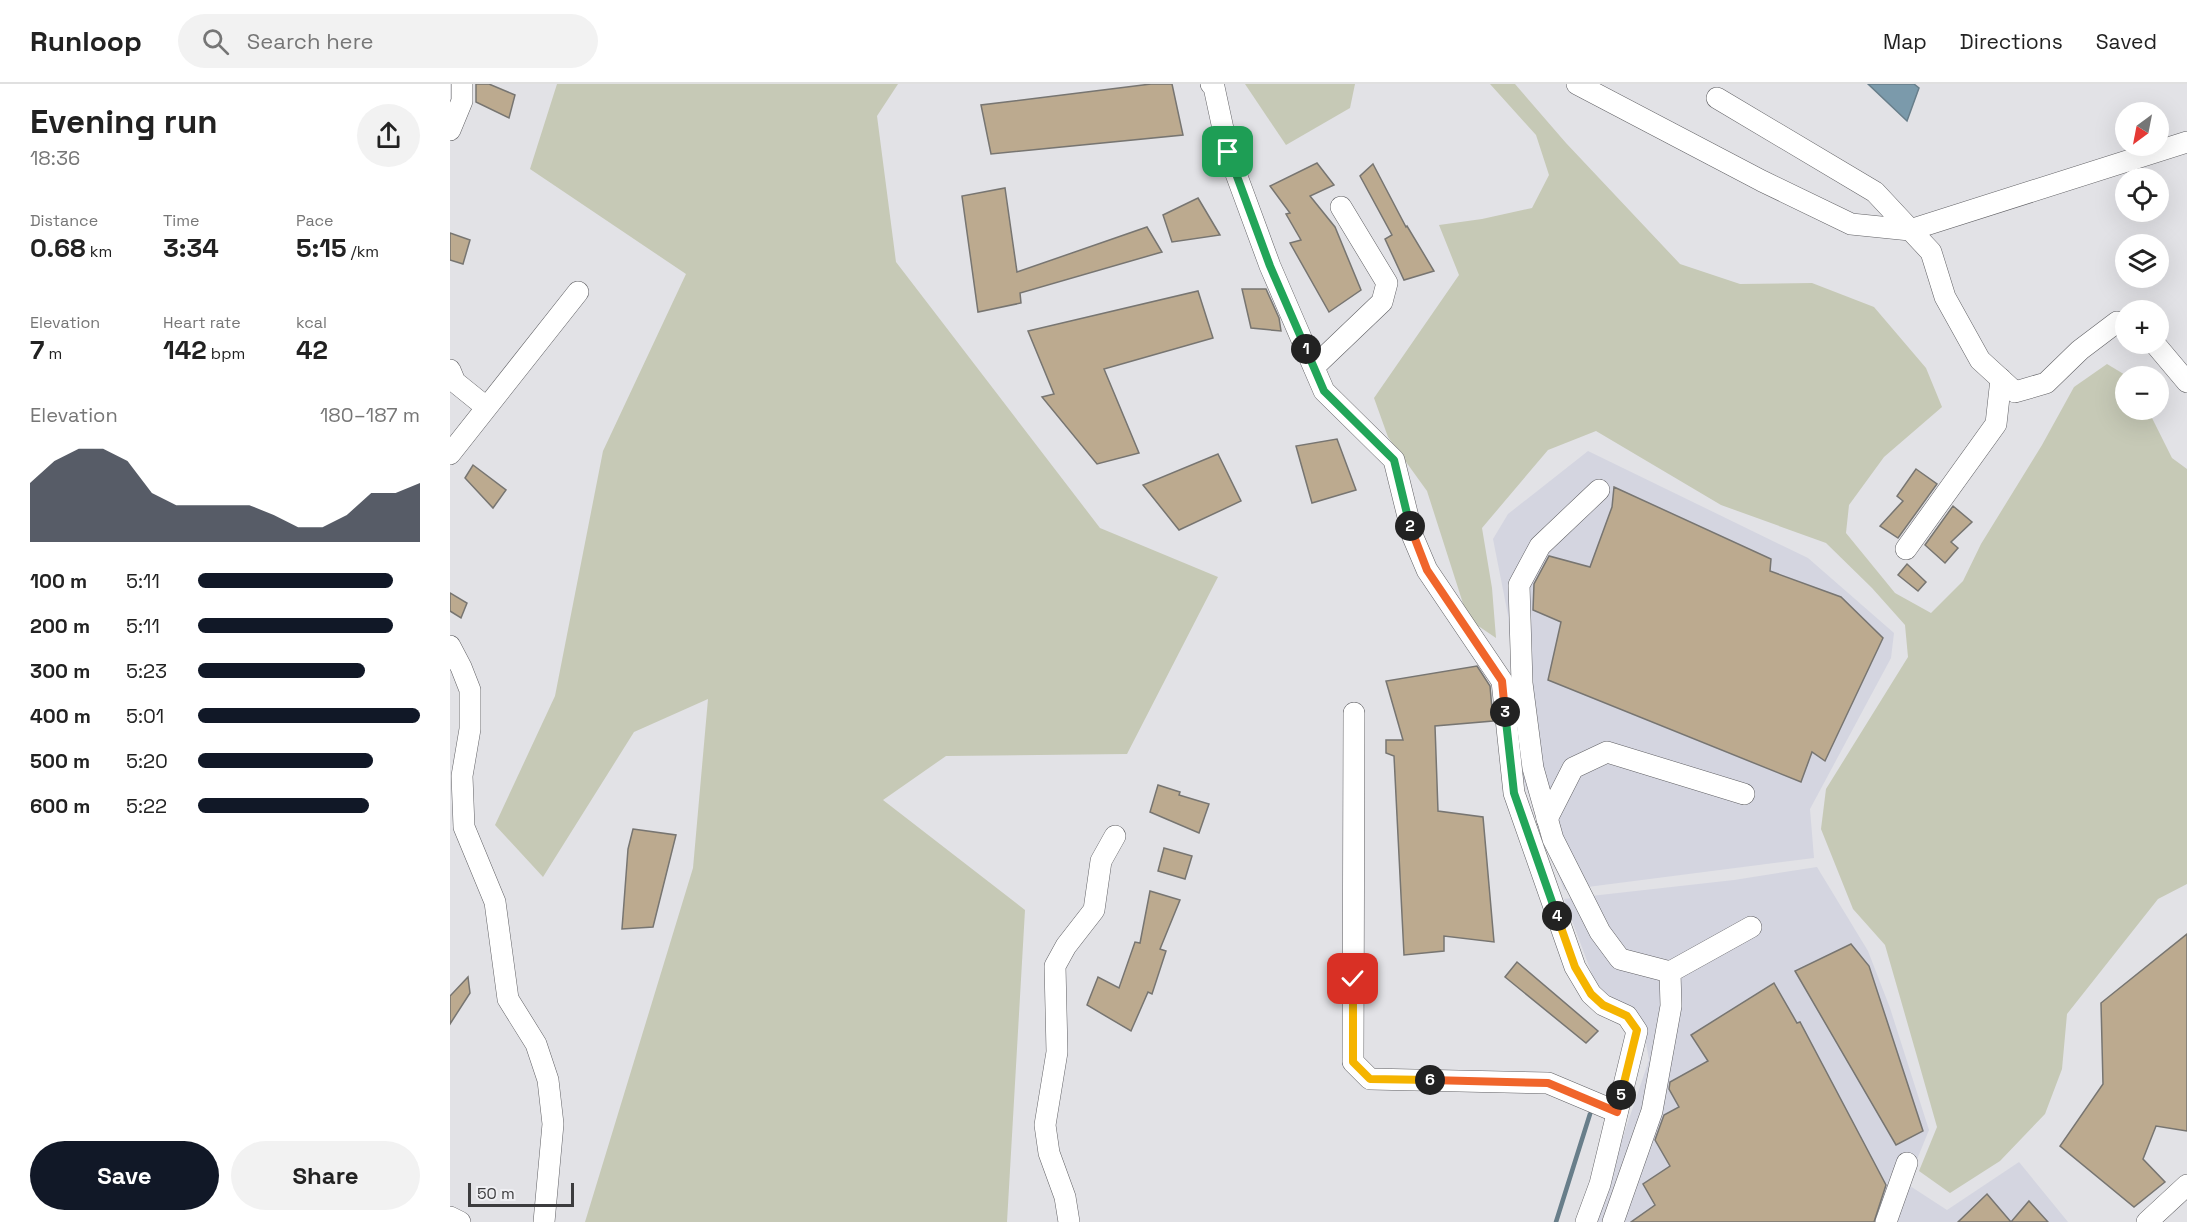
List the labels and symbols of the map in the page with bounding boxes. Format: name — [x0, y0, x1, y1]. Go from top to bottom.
north arrow — [2115, 102, 2169, 156]
pin — [1202, 126, 1253, 177]
pin: 1 — [1291, 334, 1321, 364]
pin: 2 — [1395, 511, 1425, 541]
pin: 3 — [1490, 697, 1520, 727]
pin: 4 — [1542, 901, 1572, 931]
pin — [1327, 953, 1378, 1004]
pin: 6 — [1415, 1065, 1445, 1095]
pin: 5 — [1606, 1080, 1636, 1110]
scale bar — [468, 1180, 574, 1208]

